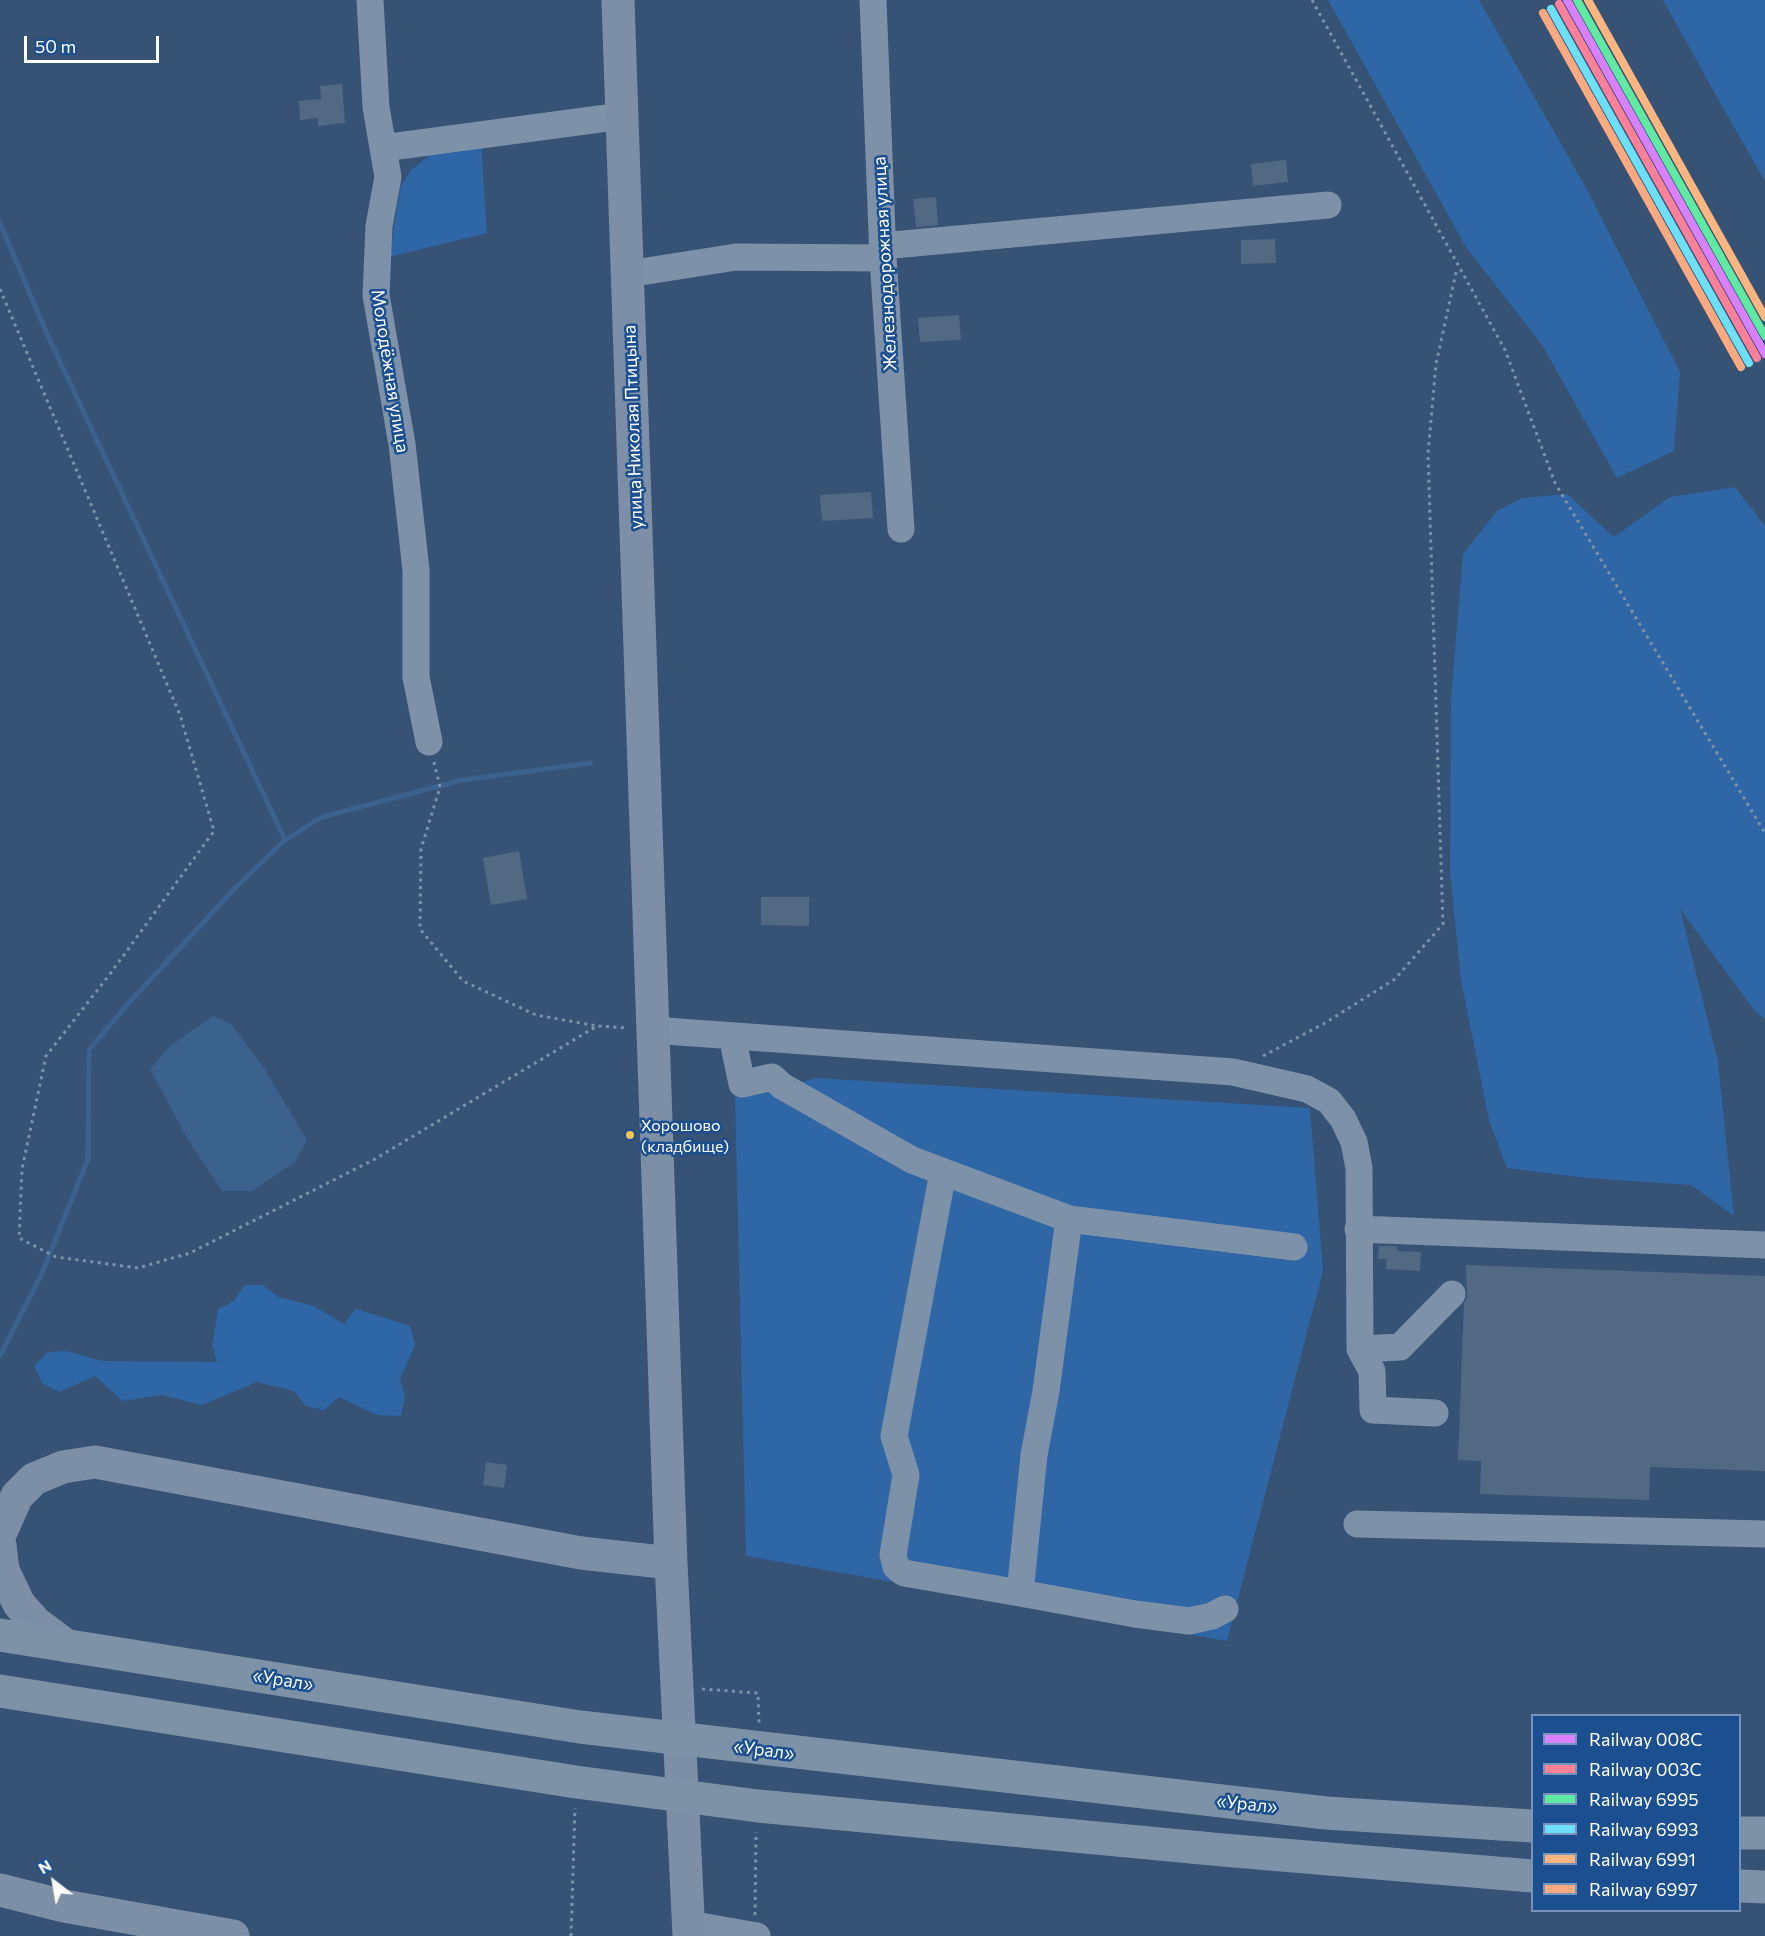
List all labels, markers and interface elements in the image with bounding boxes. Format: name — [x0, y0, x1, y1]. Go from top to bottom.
scale bar — [27, 24, 162, 62]
text: 50 m — [35, 35, 76, 57]
street label: Железнодорожная улица — [869, 156, 901, 372]
street label: Молодёжная улица — [366, 288, 414, 454]
street label: улица Николая Птицына — [619, 325, 647, 529]
place label: Хорошово (кладбище) — [641, 1116, 729, 1154]
marker: Хорошово (кладбище) — [624, 1129, 636, 1141]
street label: «Урал» — [251, 1665, 315, 1695]
legend — [1531, 1714, 1741, 1912]
text: Railway 008С — [1589, 1728, 1703, 1750]
street label: «Урал» — [732, 1736, 796, 1764]
text: Railway 003С — [1589, 1758, 1702, 1780]
text: Railway 6995 — [1589, 1788, 1699, 1810]
street label: «Урал» — [1215, 1790, 1279, 1818]
text: Railway 6993 — [1589, 1818, 1699, 1840]
text: Railway 6991 — [1589, 1848, 1696, 1870]
north arrow — [24, 1852, 84, 1912]
text: N — [34, 1855, 55, 1877]
text: Railway 6997 — [1589, 1878, 1698, 1900]

